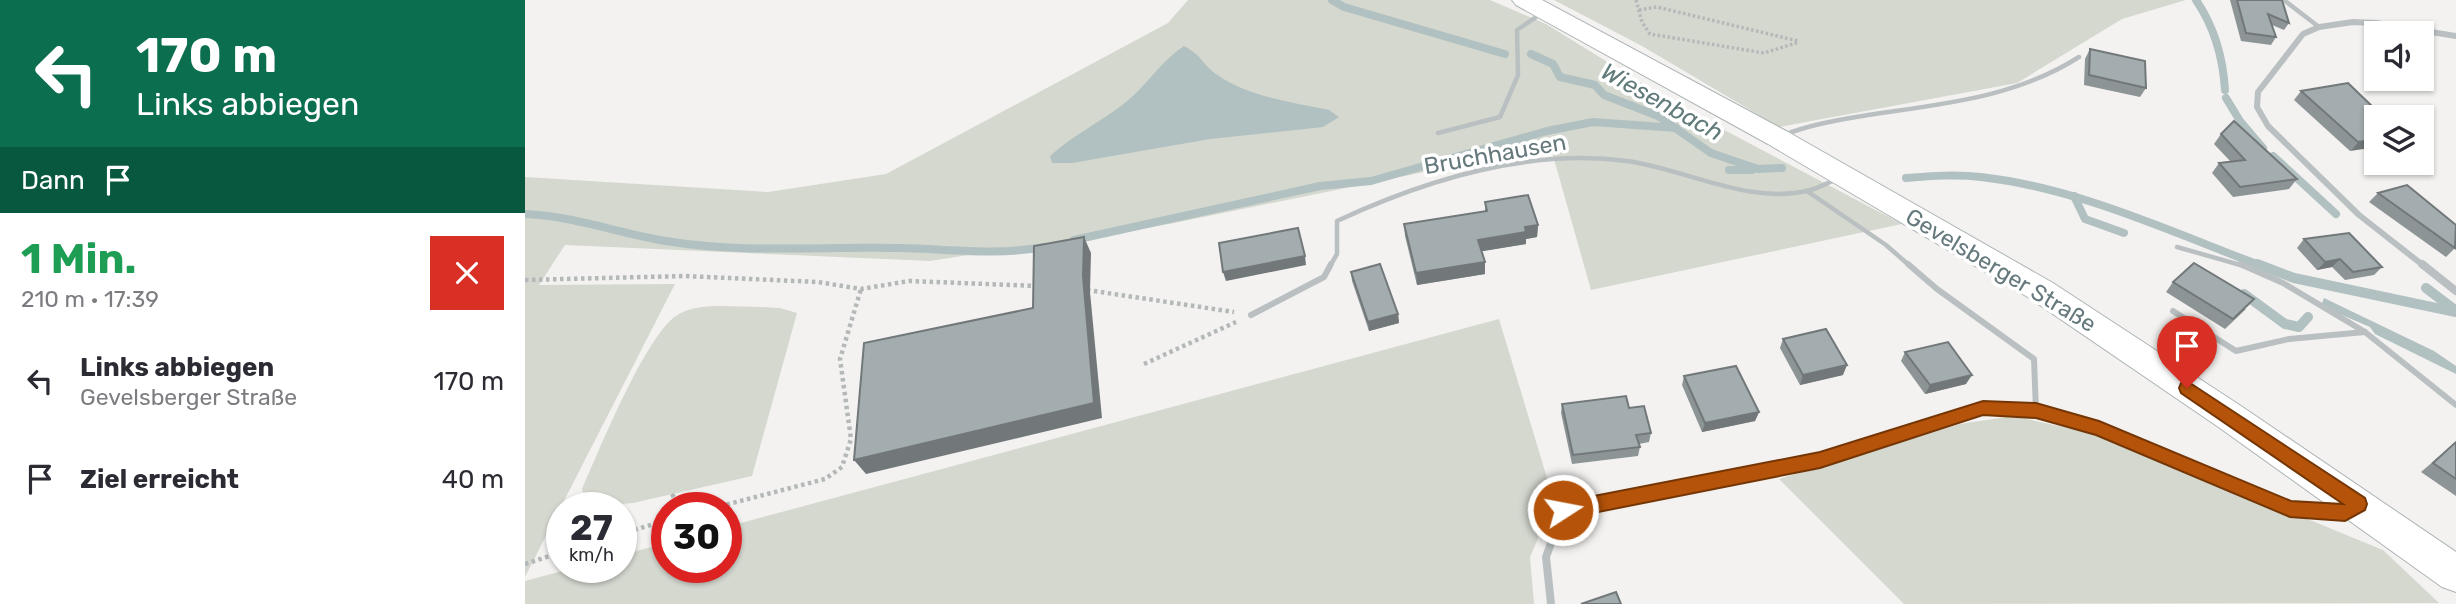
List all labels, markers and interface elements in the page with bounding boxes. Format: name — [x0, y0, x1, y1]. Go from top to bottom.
map controls — [2364, 21, 2434, 175]
button: sound — [2364, 21, 2434, 91]
text: 170 m — [136, 26, 277, 84]
icon: left — [21, 28, 112, 119]
water label: Wiesenbach — [1596, 57, 1728, 147]
text: Links abbiegen — [136, 85, 359, 123]
button: layers — [2364, 105, 2434, 175]
street label: Bruchhausen — [1422, 128, 1568, 180]
icon: arrive — [99, 161, 137, 199]
text: Dann — [21, 165, 85, 196]
street label: Gevelsberger Straße — [1901, 202, 2101, 338]
text: 1 Min. — [21, 234, 137, 284]
button: close — [430, 236, 504, 310]
text: 210 m · 17:39 — [21, 285, 159, 313]
pin — [2157, 316, 2217, 388]
icon: arrive — [2168, 327, 2206, 365]
text: Links abbiegen — [80, 352, 274, 383]
icon: left — [21, 362, 59, 400]
text: 170 m — [434, 366, 504, 397]
text: Gevelsberger Straße — [80, 383, 297, 411]
icon: arrive — [21, 460, 59, 498]
text: Ziel erreicht — [80, 464, 239, 495]
text: 40 m — [442, 464, 504, 495]
position arrow — [1526, 473, 1600, 547]
speed limit sign: 30 — [651, 492, 742, 583]
text: 27 — [570, 507, 613, 549]
text: km/h — [569, 544, 614, 566]

